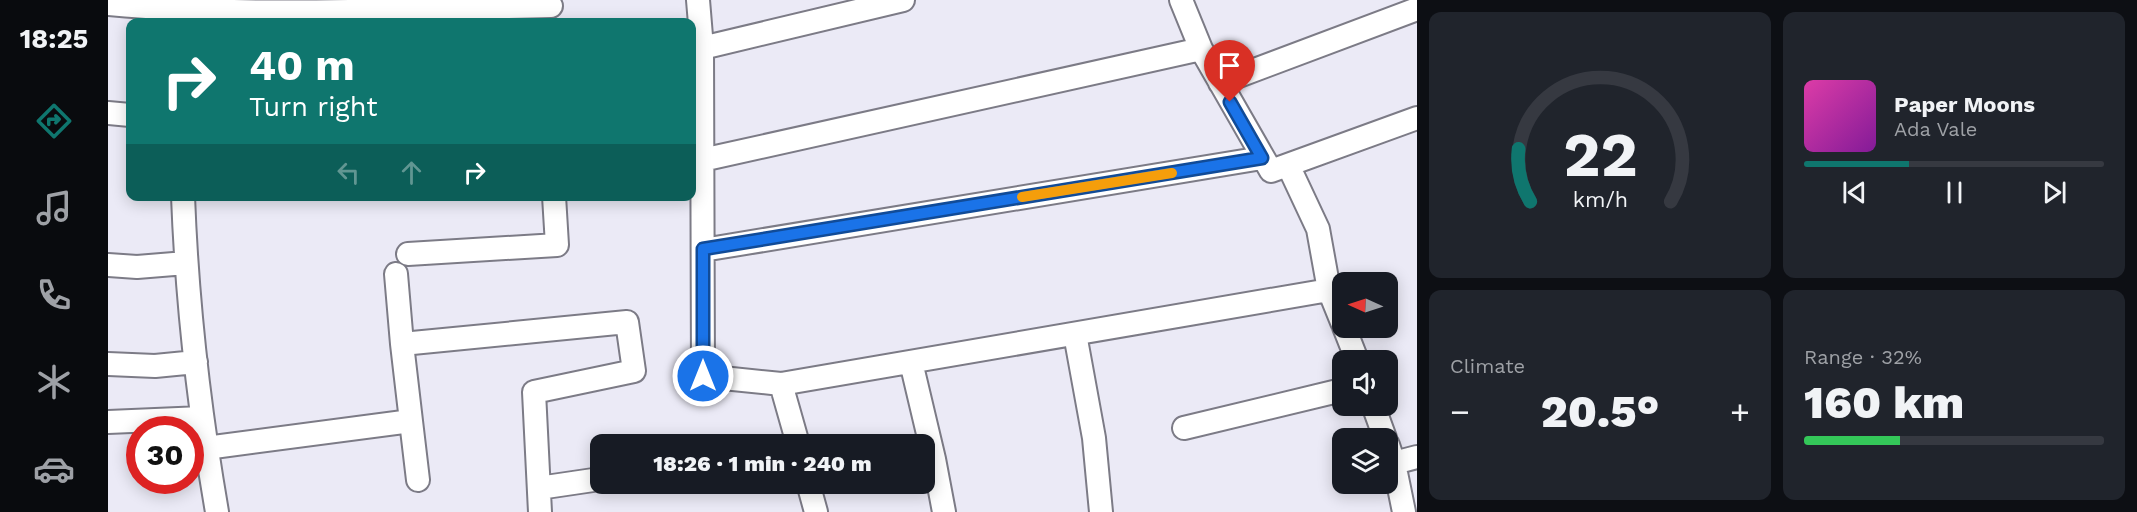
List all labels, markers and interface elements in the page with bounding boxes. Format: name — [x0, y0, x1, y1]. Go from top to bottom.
text: 18:25 — [20, 23, 88, 55]
pin — [1204, 40, 1255, 102]
text: 40 m — [249, 41, 355, 90]
icon: right — [150, 42, 228, 120]
icon: arrive — [1213, 49, 1246, 82]
text: Turn right — [249, 91, 378, 123]
text: Paper Moons — [1894, 92, 2035, 117]
icon: directions — [33, 100, 75, 142]
text: Ada Vale — [1894, 117, 1977, 141]
text: 22 — [1563, 118, 1637, 191]
icon: left — [332, 156, 365, 189]
icon: ahead — [395, 156, 428, 189]
icon: right — [458, 156, 491, 189]
icon: previous — [1838, 176, 1871, 209]
icon: pause — [1938, 176, 1971, 209]
icon: next — [2038, 176, 2071, 209]
icon: music — [33, 187, 75, 229]
text: km/h — [1572, 187, 1628, 212]
north arrow — [1332, 272, 1398, 338]
map controls — [1332, 272, 1398, 494]
icon: phone — [33, 274, 75, 316]
position arrow — [671, 344, 735, 408]
text: Range · 32% — [1804, 345, 1922, 369]
button: sound — [1332, 350, 1398, 416]
text: Climate — [1450, 354, 1525, 378]
icon: climate — [33, 361, 75, 403]
text: 160 km — [1804, 376, 1964, 429]
text: 20.5° — [1541, 385, 1659, 438]
text: − — [1450, 392, 1470, 431]
text: + — [1730, 392, 1750, 431]
speed limit sign: 30 — [126, 416, 204, 494]
button: layers — [1332, 428, 1398, 494]
icon: car — [33, 448, 75, 490]
text: 18:26 · 1 min · 240 m — [653, 451, 872, 476]

